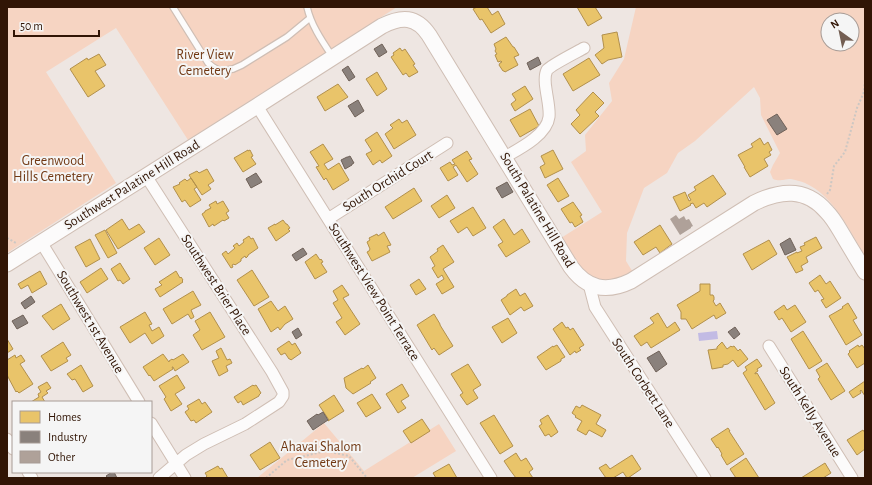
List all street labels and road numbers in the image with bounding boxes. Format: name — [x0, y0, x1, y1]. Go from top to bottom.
street label: Southwest Palatine Hill Road — [62, 138, 202, 232]
street label: South Orchid Court — [340, 147, 436, 214]
street label: South Palatine Hill Road — [497, 150, 577, 270]
street label: Southwest View Point Terrace — [326, 221, 422, 363]
street label: Southwest Brier Place — [178, 232, 254, 338]
street label: Southwest 1st Avenue — [54, 268, 126, 376]
street label: South Corbett Lane — [609, 336, 677, 430]
street label: South Kelly Avenue — [776, 364, 844, 460]

